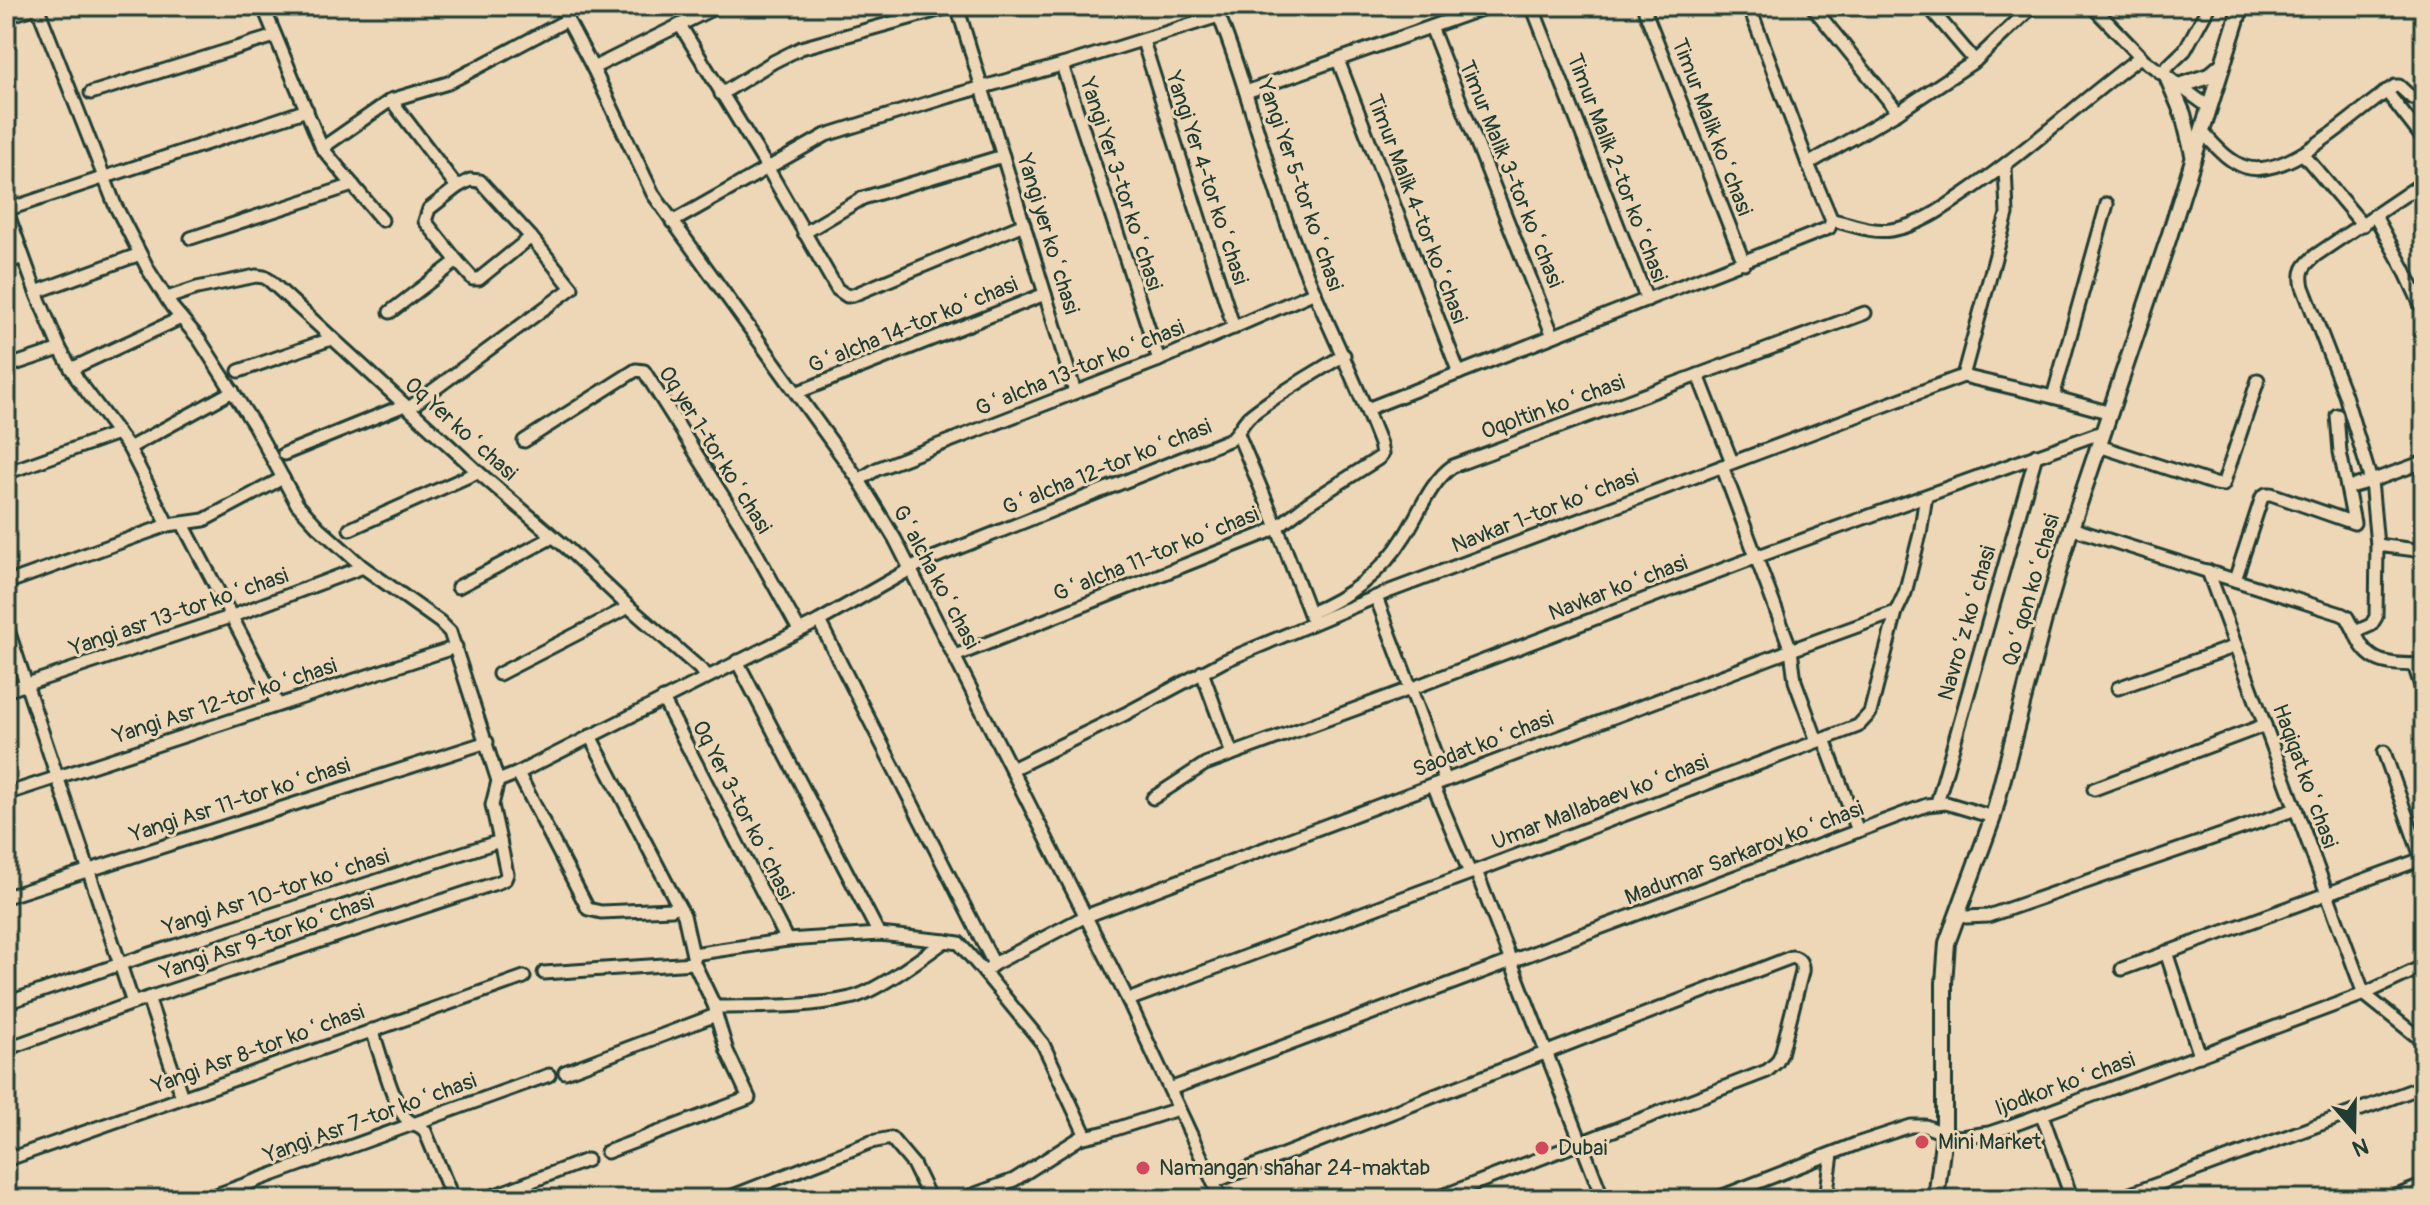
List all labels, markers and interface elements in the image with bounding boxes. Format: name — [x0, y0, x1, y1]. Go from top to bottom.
street label: Timur Malik koʻchasi — [1665, 34, 1759, 220]
street label: Timur Malik 2-tor koʻchasi — [1560, 50, 1674, 286]
street label: Timur Malik 3-tor koʻchasi — [1453, 56, 1569, 292]
street label: Yangi Yer 4-tor koʻchasi — [1159, 67, 1255, 288]
street label: Yangi Yer 3-tor koʻchasi — [1073, 73, 1169, 294]
street label: Yangi Yer 5-tor koʻchasi — [1250, 75, 1349, 294]
street label: Timur Malik 4-tor koʻchasi — [1360, 91, 1474, 328]
street label: Yangi yer koʻchasi — [1010, 150, 1086, 318]
street label: Gʻalcha 14-tor koʻchasi — [804, 270, 1022, 380]
street label: Gʻalcha 13-tor koʻchasi — [971, 313, 1189, 423]
street label: Oq yer 1-tor koʻchasi — [652, 361, 778, 539]
street label: Oqoltin koʻchasi — [1477, 368, 1629, 446]
street label: Oq Yer koʻchasi — [399, 371, 523, 487]
street label: Gʻalcha 12-tor koʻchasi — [998, 412, 1216, 522]
street label: Navkar 1-tor koʻchasi — [1448, 462, 1643, 560]
street label: Gʻalcha koʻchasi — [886, 500, 986, 654]
street label: Gʻalcha 11-tor koʻchasi — [1049, 500, 1263, 608]
street label: Qoʻqon koʻchasi — [1996, 510, 2066, 669]
street label: Navroʻz koʻchasi — [1932, 542, 2002, 704]
street label: Navkar koʻchasi — [1545, 549, 1692, 627]
street label: Yangi asr 13-tor koʻchasi — [65, 561, 292, 663]
street label: Yangi Asr 12-tor koʻchasi — [109, 652, 341, 751]
street label: Haqiqat koʻchasi — [2266, 700, 2344, 852]
street label: Saodat koʻchasi — [1409, 704, 1557, 784]
street label: Oq Yer 3-tor koʻchasi — [686, 716, 800, 904]
street label: Umar Mallabaev koʻchasi — [1488, 748, 1712, 856]
street label: Yangi Asr 11-tor koʻchasi — [125, 751, 354, 849]
street label: Madumar Sarkarov koʻchasi — [1621, 794, 1867, 911]
street label: Yangi Asr 10-tor koʻchasi — [158, 842, 393, 942]
street label: Yangi Asr 9-tor koʻchasi — [156, 887, 378, 987]
street label: Yangi Asr 8-tor koʻchasi — [147, 998, 368, 1101]
street label: Ijodkor koʻchasi — [1991, 1046, 2139, 1122]
street label: Yangi Asr 7-tor koʻchasi — [259, 1066, 480, 1170]
north arrow — [2314, 1089, 2394, 1169]
place label: Mini Market — [1938, 1128, 2042, 1156]
text: N — [2349, 1131, 2372, 1163]
marker: Mini Market — [1913, 1133, 1931, 1151]
place label: Dubai — [1558, 1134, 1607, 1162]
marker: Dubai — [1533, 1139, 1551, 1157]
place label: Namangan shahar 24-maktab — [1159, 1154, 1430, 1182]
marker: Namangan shahar 24-maktab — [1134, 1159, 1152, 1177]

